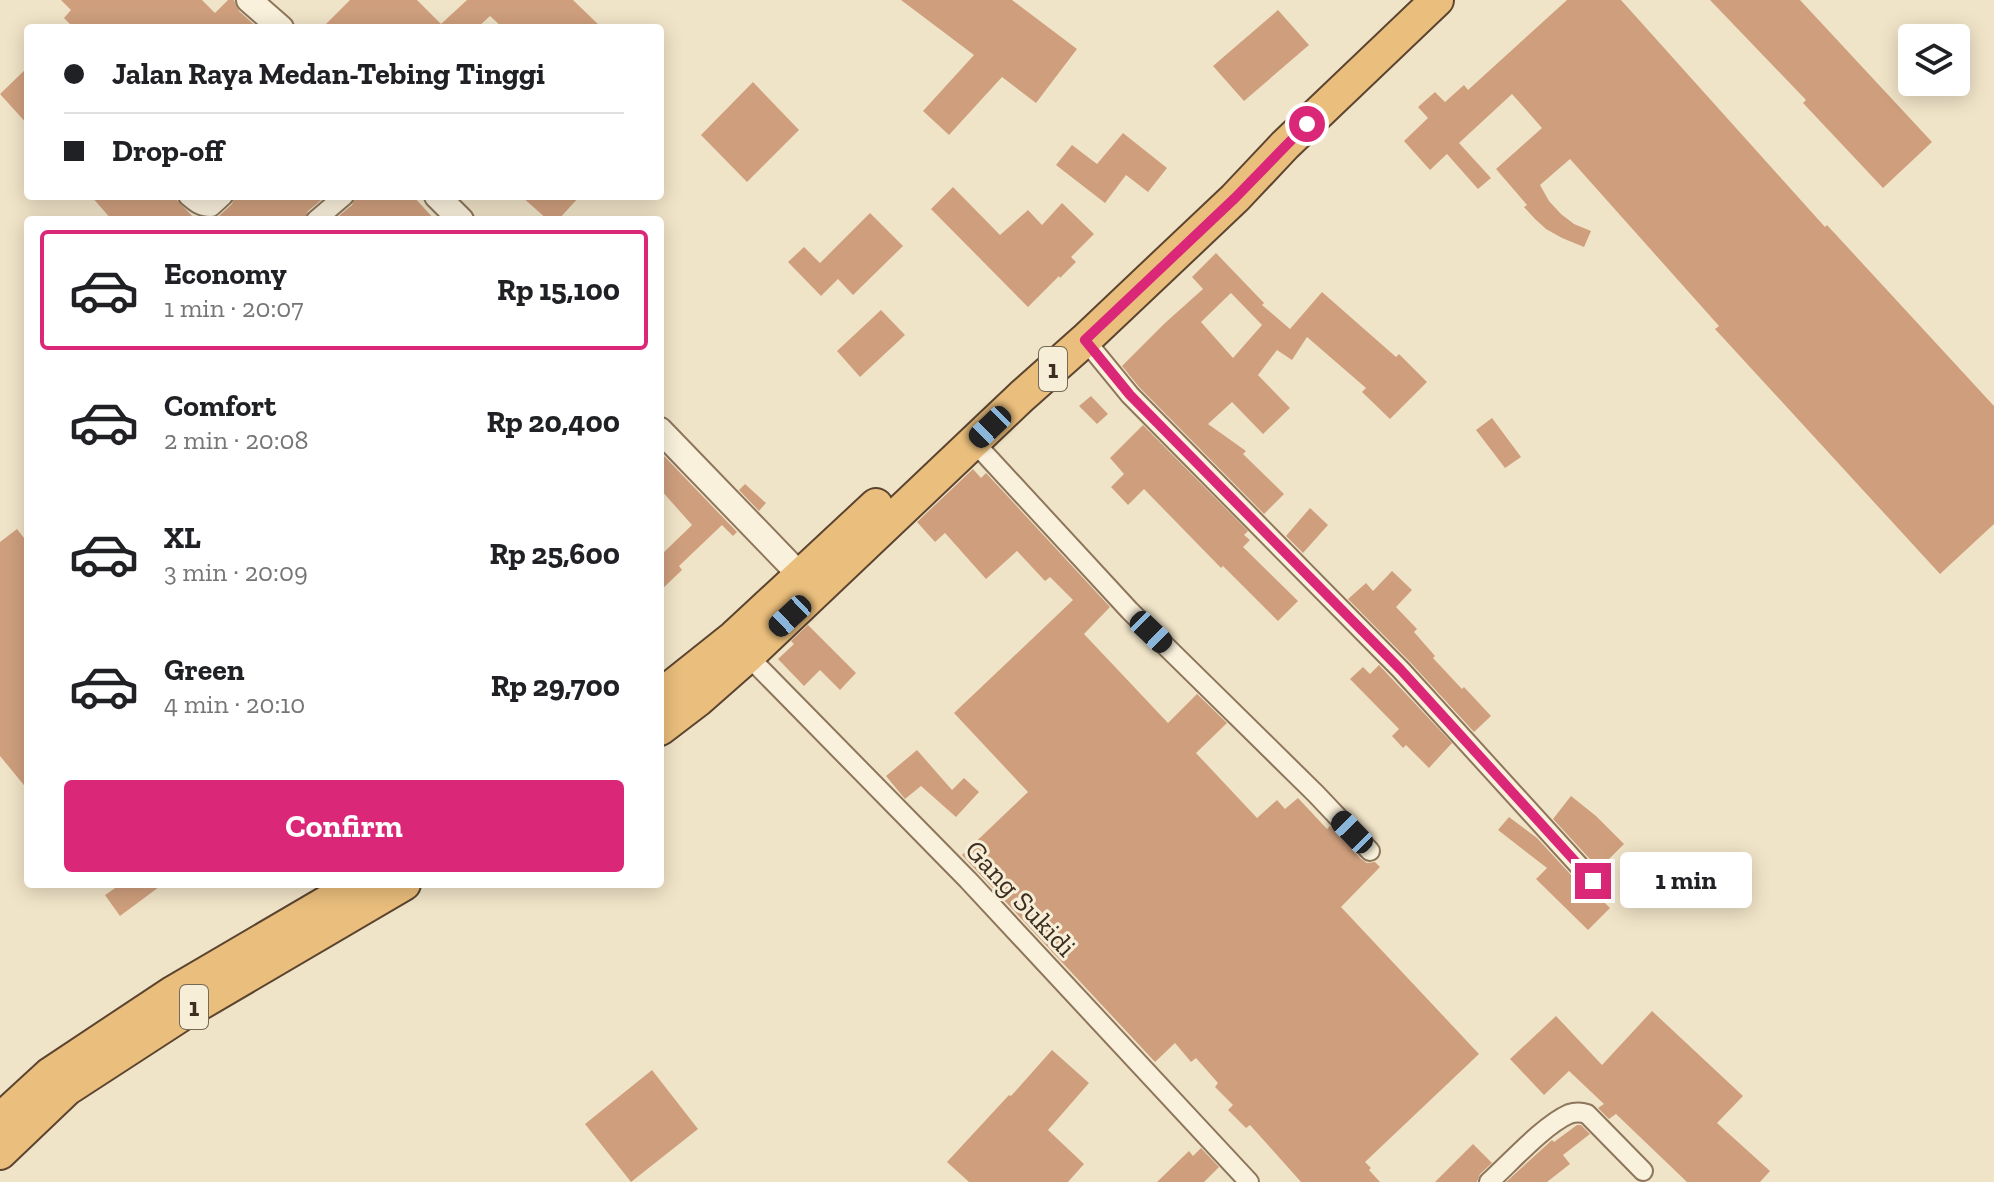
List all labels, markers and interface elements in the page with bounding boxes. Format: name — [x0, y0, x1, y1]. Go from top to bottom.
map controls — [1898, 24, 1970, 96]
button: layers — [1898, 24, 1970, 96]
text: Jalan Raya Medan-Tebing Tinggi — [112, 56, 545, 92]
route start — [1289, 106, 1325, 142]
text: Drop-off — [112, 133, 224, 169]
icon: car — [68, 254, 140, 326]
text: Economy — [164, 256, 287, 292]
text: Rp 15,100 — [497, 272, 620, 308]
text: 1 min · 20:07 — [164, 292, 303, 324]
road number: 1 — [1039, 347, 1067, 391]
icon: car — [68, 386, 140, 458]
text: Comfort — [164, 388, 276, 424]
car — [964, 402, 1016, 452]
text: Rp 20,400 — [486, 404, 620, 440]
text: 2 min · 20:08 — [164, 424, 309, 456]
icon: car — [68, 518, 140, 590]
text: XL — [164, 520, 201, 556]
text: Rp 25,600 — [489, 536, 620, 572]
text: 3 min · 20:09 — [164, 556, 308, 588]
car — [764, 591, 816, 641]
car — [1125, 607, 1177, 657]
icon: car — [68, 650, 140, 722]
text: Green — [164, 652, 244, 688]
text: Rp 29,700 — [491, 668, 620, 704]
text: 4 min · 20:10 — [164, 688, 305, 720]
button: Confirm — [64, 780, 624, 872]
car — [1327, 806, 1377, 858]
street label: Gang Sukidi — [958, 833, 1083, 963]
callout: 1 min — [1621, 853, 1753, 909]
route end — [1575, 863, 1611, 899]
text: 1 min — [1655, 864, 1717, 896]
road number: 1 — [180, 985, 208, 1029]

